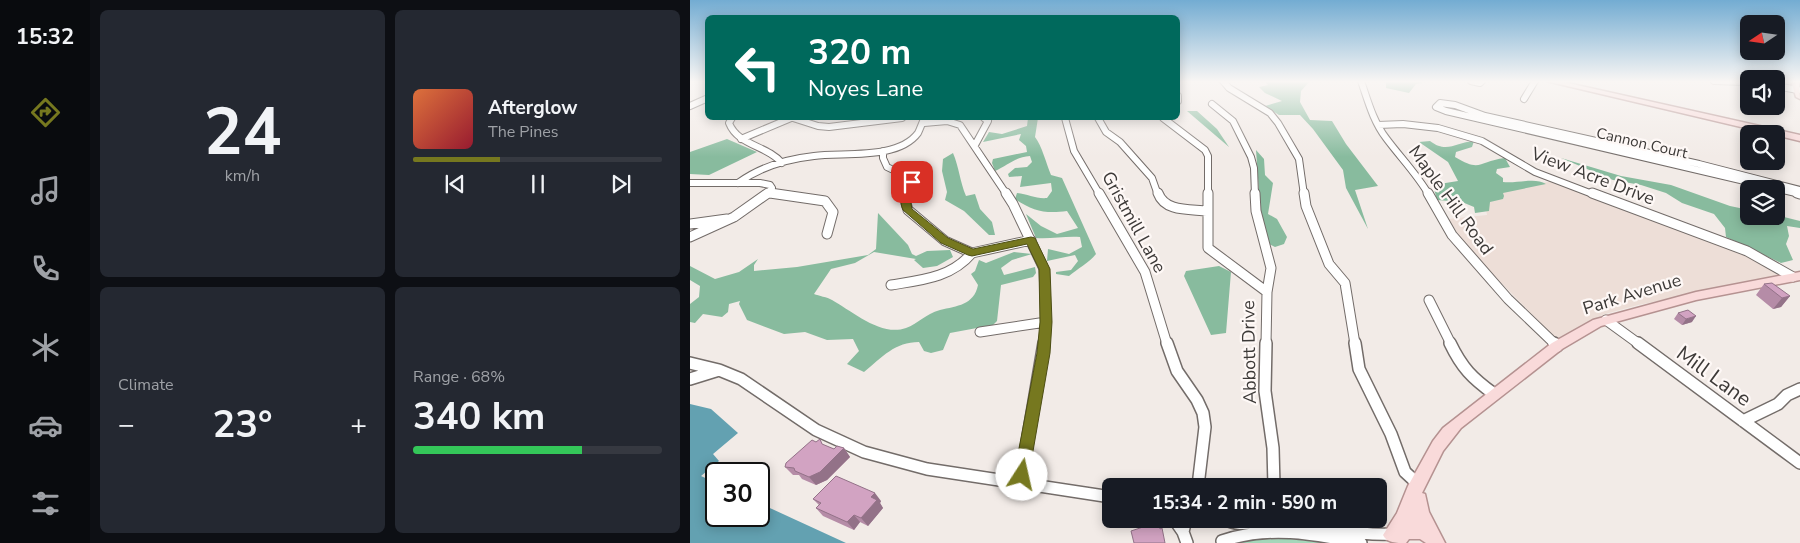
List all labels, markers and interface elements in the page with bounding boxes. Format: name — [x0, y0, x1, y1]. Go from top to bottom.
north arrow — [1740, 15, 1785, 60]
map controls — [1740, 15, 1785, 225]
text: 15:32 — [16, 22, 74, 52]
text: 320 m — [808, 29, 911, 76]
icon: left — [725, 35, 790, 100]
button: sound — [1740, 70, 1785, 115]
text: Noyes Lane — [808, 74, 923, 104]
text: 24 — [203, 88, 282, 177]
icon: directions — [28, 95, 63, 130]
text: Afterglow — [488, 95, 578, 121]
text: The Pines — [488, 121, 558, 143]
street label: Cannon Court — [1594, 123, 1690, 163]
button: search — [1740, 125, 1785, 170]
street label: Maple Hill Road — [1403, 140, 1499, 260]
street label: View Acre Drive — [1527, 141, 1658, 211]
pin — [891, 161, 933, 203]
text: km/h — [225, 165, 260, 187]
street label: Gristmill Lane — [1096, 167, 1172, 277]
icon: arrive — [898, 168, 926, 196]
icon: previous — [441, 170, 469, 198]
icon: pause — [524, 170, 552, 198]
icon: next — [607, 170, 635, 198]
icon: music — [28, 173, 63, 208]
button: layers — [1740, 180, 1785, 225]
icon: phone — [28, 251, 63, 286]
street label: Park Avenue — [1580, 268, 1684, 320]
street label: Abbott Drive — [1236, 300, 1262, 404]
icon: climate — [28, 330, 63, 365]
street label: Mill Lane — [1671, 339, 1757, 413]
text: Range · 68% — [413, 366, 505, 388]
text: Climate — [118, 374, 173, 396]
text: 340 km — [413, 391, 545, 442]
text: 23° — [212, 399, 273, 450]
text: − — [118, 406, 135, 444]
text: + — [350, 406, 367, 444]
icon: car — [28, 408, 63, 443]
position arrow — [995, 448, 1047, 500]
speed limit sign: 30 — [705, 462, 770, 527]
icon: filters — [28, 486, 63, 521]
text: 15:34 · 2 min · 590 m — [1152, 490, 1337, 516]

